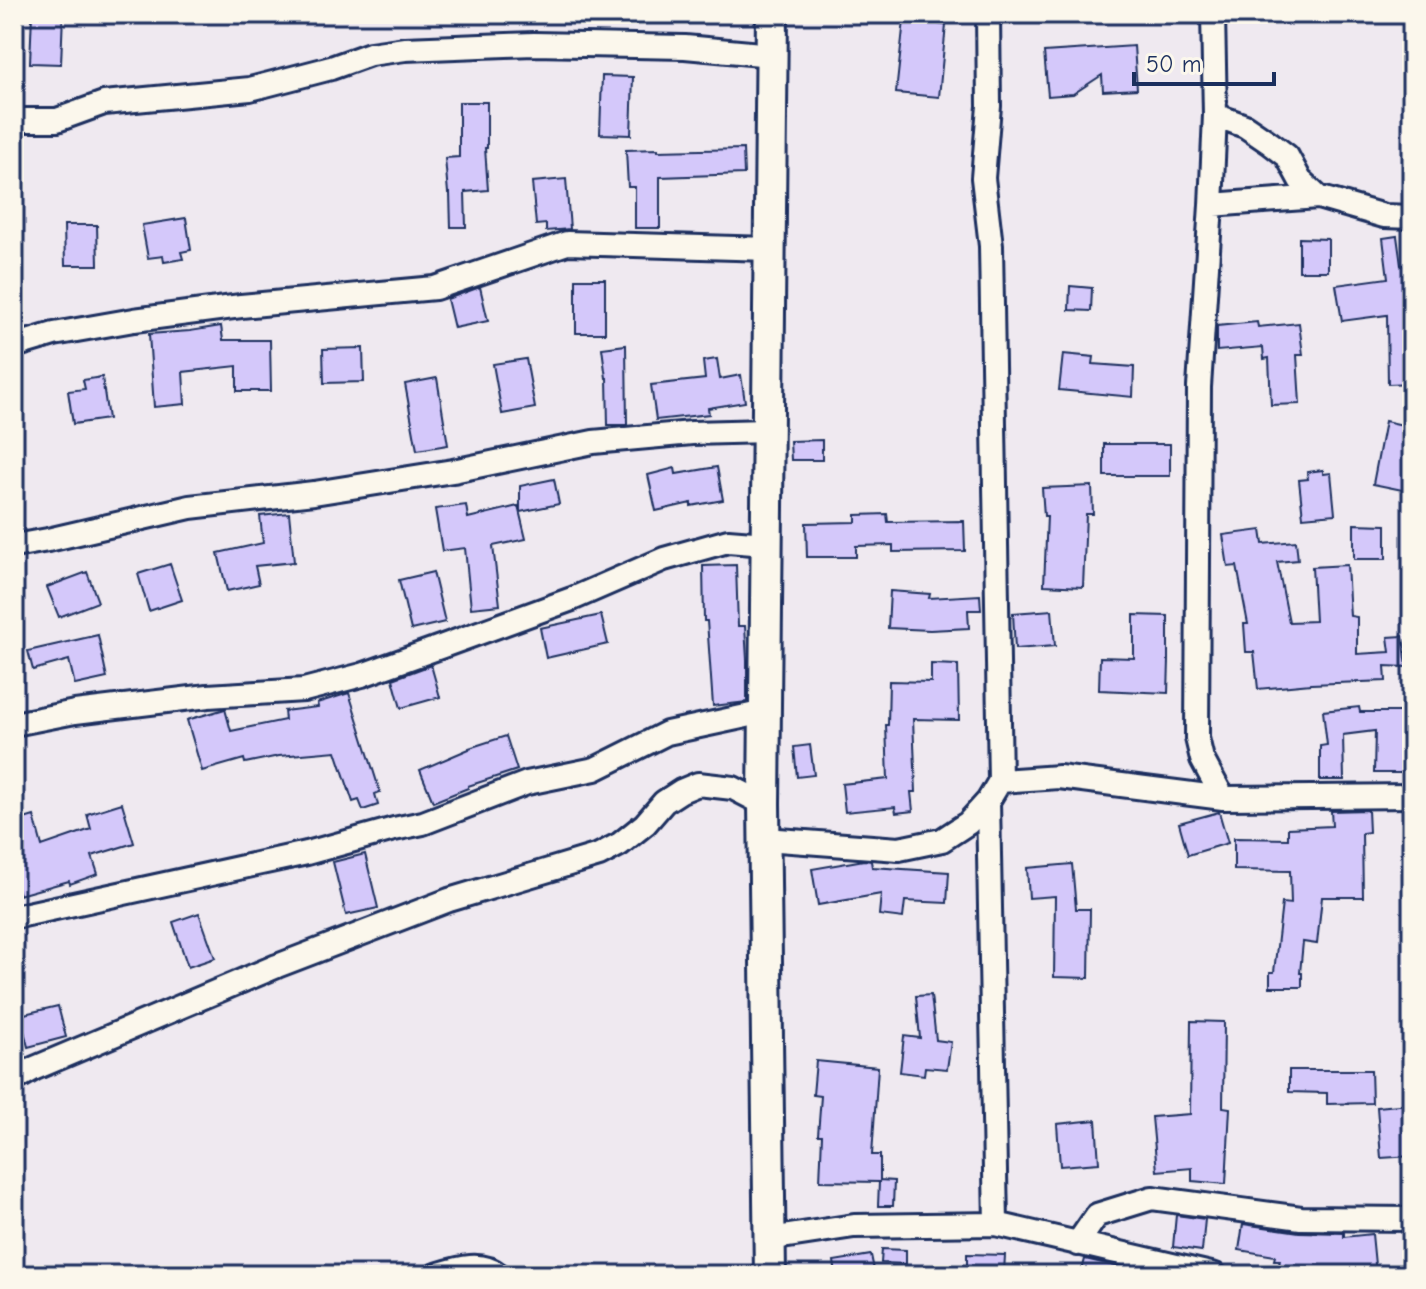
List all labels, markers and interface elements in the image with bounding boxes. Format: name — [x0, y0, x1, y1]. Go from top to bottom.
scale bar — [1134, 36, 1274, 86]
text: 50 m — [1146, 50, 1202, 78]

